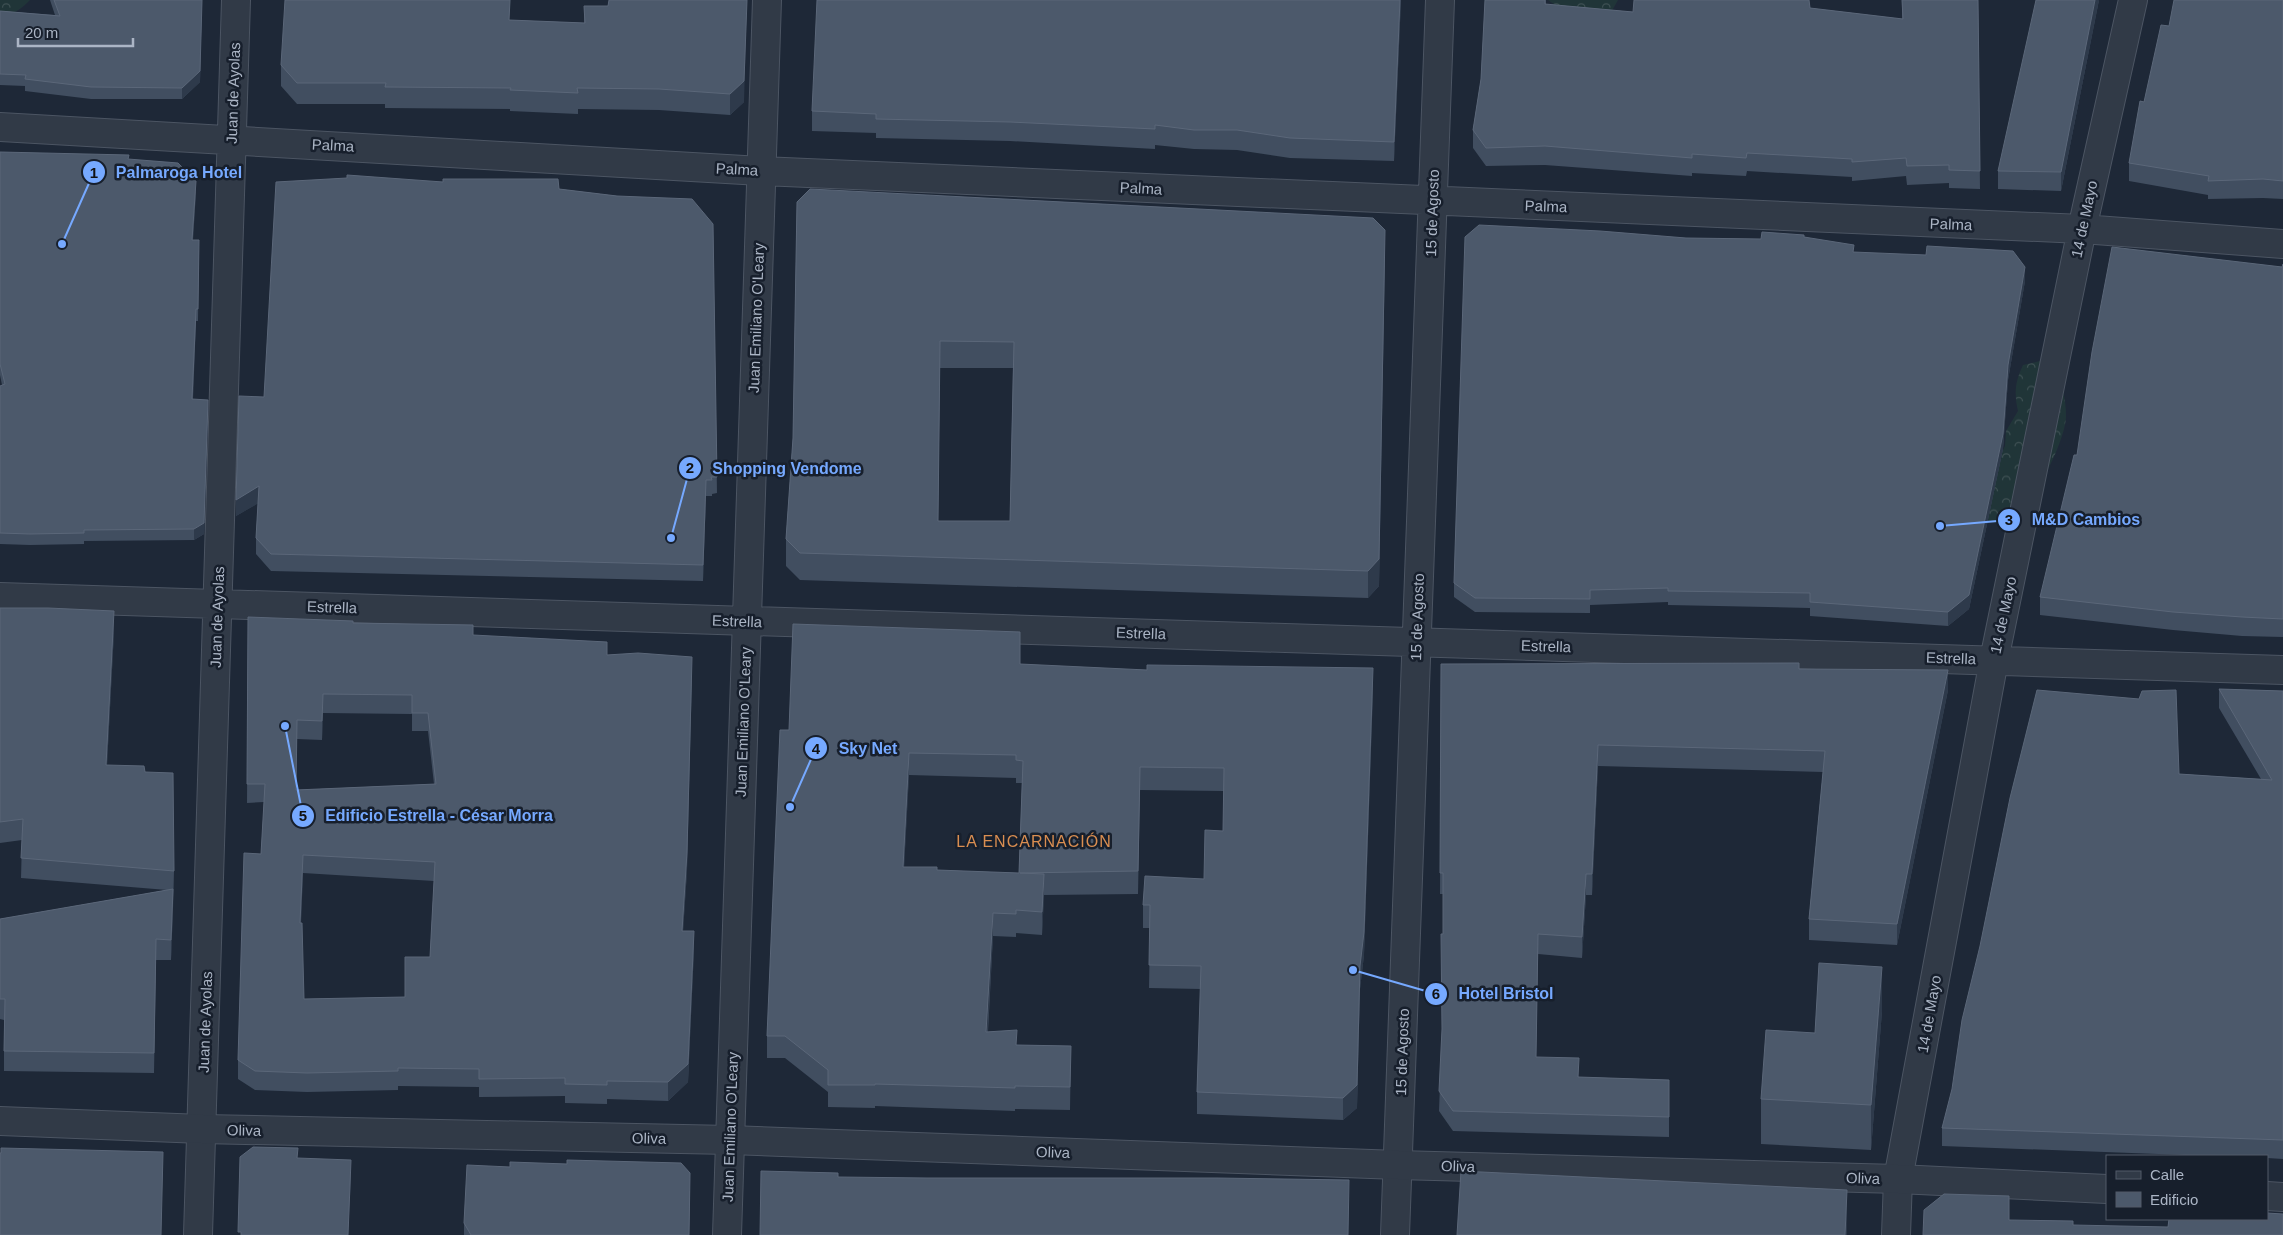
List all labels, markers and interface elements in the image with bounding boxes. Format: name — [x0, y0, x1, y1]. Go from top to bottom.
scale bar — [18, 15, 132, 47]
text: 20 m — [25, 24, 58, 41]
street label: Juan de Ayolas — [223, 42, 243, 144]
street label: Palma — [311, 135, 355, 155]
callout: Palmaroga Hotel — [81, 157, 252, 188]
street label: Palma — [715, 159, 759, 179]
text: 1 — [90, 164, 98, 181]
text: Palmaroga Hotel — [116, 164, 242, 181]
street label: 15 de Agosto — [1422, 169, 1442, 257]
street label: Palma — [1119, 178, 1163, 198]
street label: 14 de Mayo — [2068, 179, 2100, 259]
street label: Palma — [1524, 197, 1568, 215]
street label: Palma — [1929, 215, 1973, 233]
street label: Juan Emiliano O'Leary — [745, 242, 767, 393]
callout: Shopping Vendome — [678, 452, 872, 483]
text: 2 — [686, 459, 694, 476]
text: Shopping Vendome — [712, 460, 862, 477]
callout: M&D Cambios — [1997, 504, 2150, 535]
text: 3 — [2005, 511, 2013, 528]
text: M&D Cambios — [2032, 511, 2140, 528]
street label: Juan de Ayolas — [207, 566, 227, 668]
street label: 15 de Agosto — [1407, 573, 1427, 661]
street label: 14 de Mayo — [1987, 575, 2019, 655]
street label: Estrella — [307, 598, 358, 616]
street label: Estrella — [712, 612, 763, 630]
street label: Estrella — [1116, 624, 1167, 642]
street label: Estrella — [1521, 637, 1572, 655]
street label: Juan Emiliano O'Leary — [732, 646, 754, 797]
street label: Estrella — [1926, 649, 1977, 667]
callout: Sky Net — [803, 733, 907, 764]
text: 4 — [812, 740, 821, 757]
text: Sky Net — [839, 740, 898, 757]
callout: Edificio Estrella - César Morra — [290, 800, 563, 831]
text: 5 — [299, 807, 307, 824]
text: Edificio Estrella - César Morra — [325, 807, 553, 824]
district label: LA ENCARNACIÓN — [956, 832, 1112, 850]
street label: Juan de Ayolas — [195, 971, 215, 1073]
street label: 14 de Mayo — [1914, 974, 1944, 1054]
callout: Hotel Bristol — [1423, 978, 1564, 1009]
text: 6 — [1432, 985, 1440, 1002]
text: Hotel Bristol — [1458, 985, 1554, 1002]
street label: 15 de Agosto — [1392, 1008, 1412, 1096]
street label: Juan Emiliano O'Leary — [719, 1051, 741, 1202]
street label: Oliva — [227, 1121, 262, 1139]
street label: Oliva — [632, 1129, 667, 1147]
street label: Oliva — [1036, 1143, 1071, 1161]
legend — [2106, 1155, 2268, 1220]
street label: Oliva — [1441, 1157, 1476, 1175]
text: Calle — [2150, 1166, 2184, 1183]
street label: Oliva — [1846, 1169, 1881, 1187]
text: Edificio — [2150, 1191, 2198, 1208]

